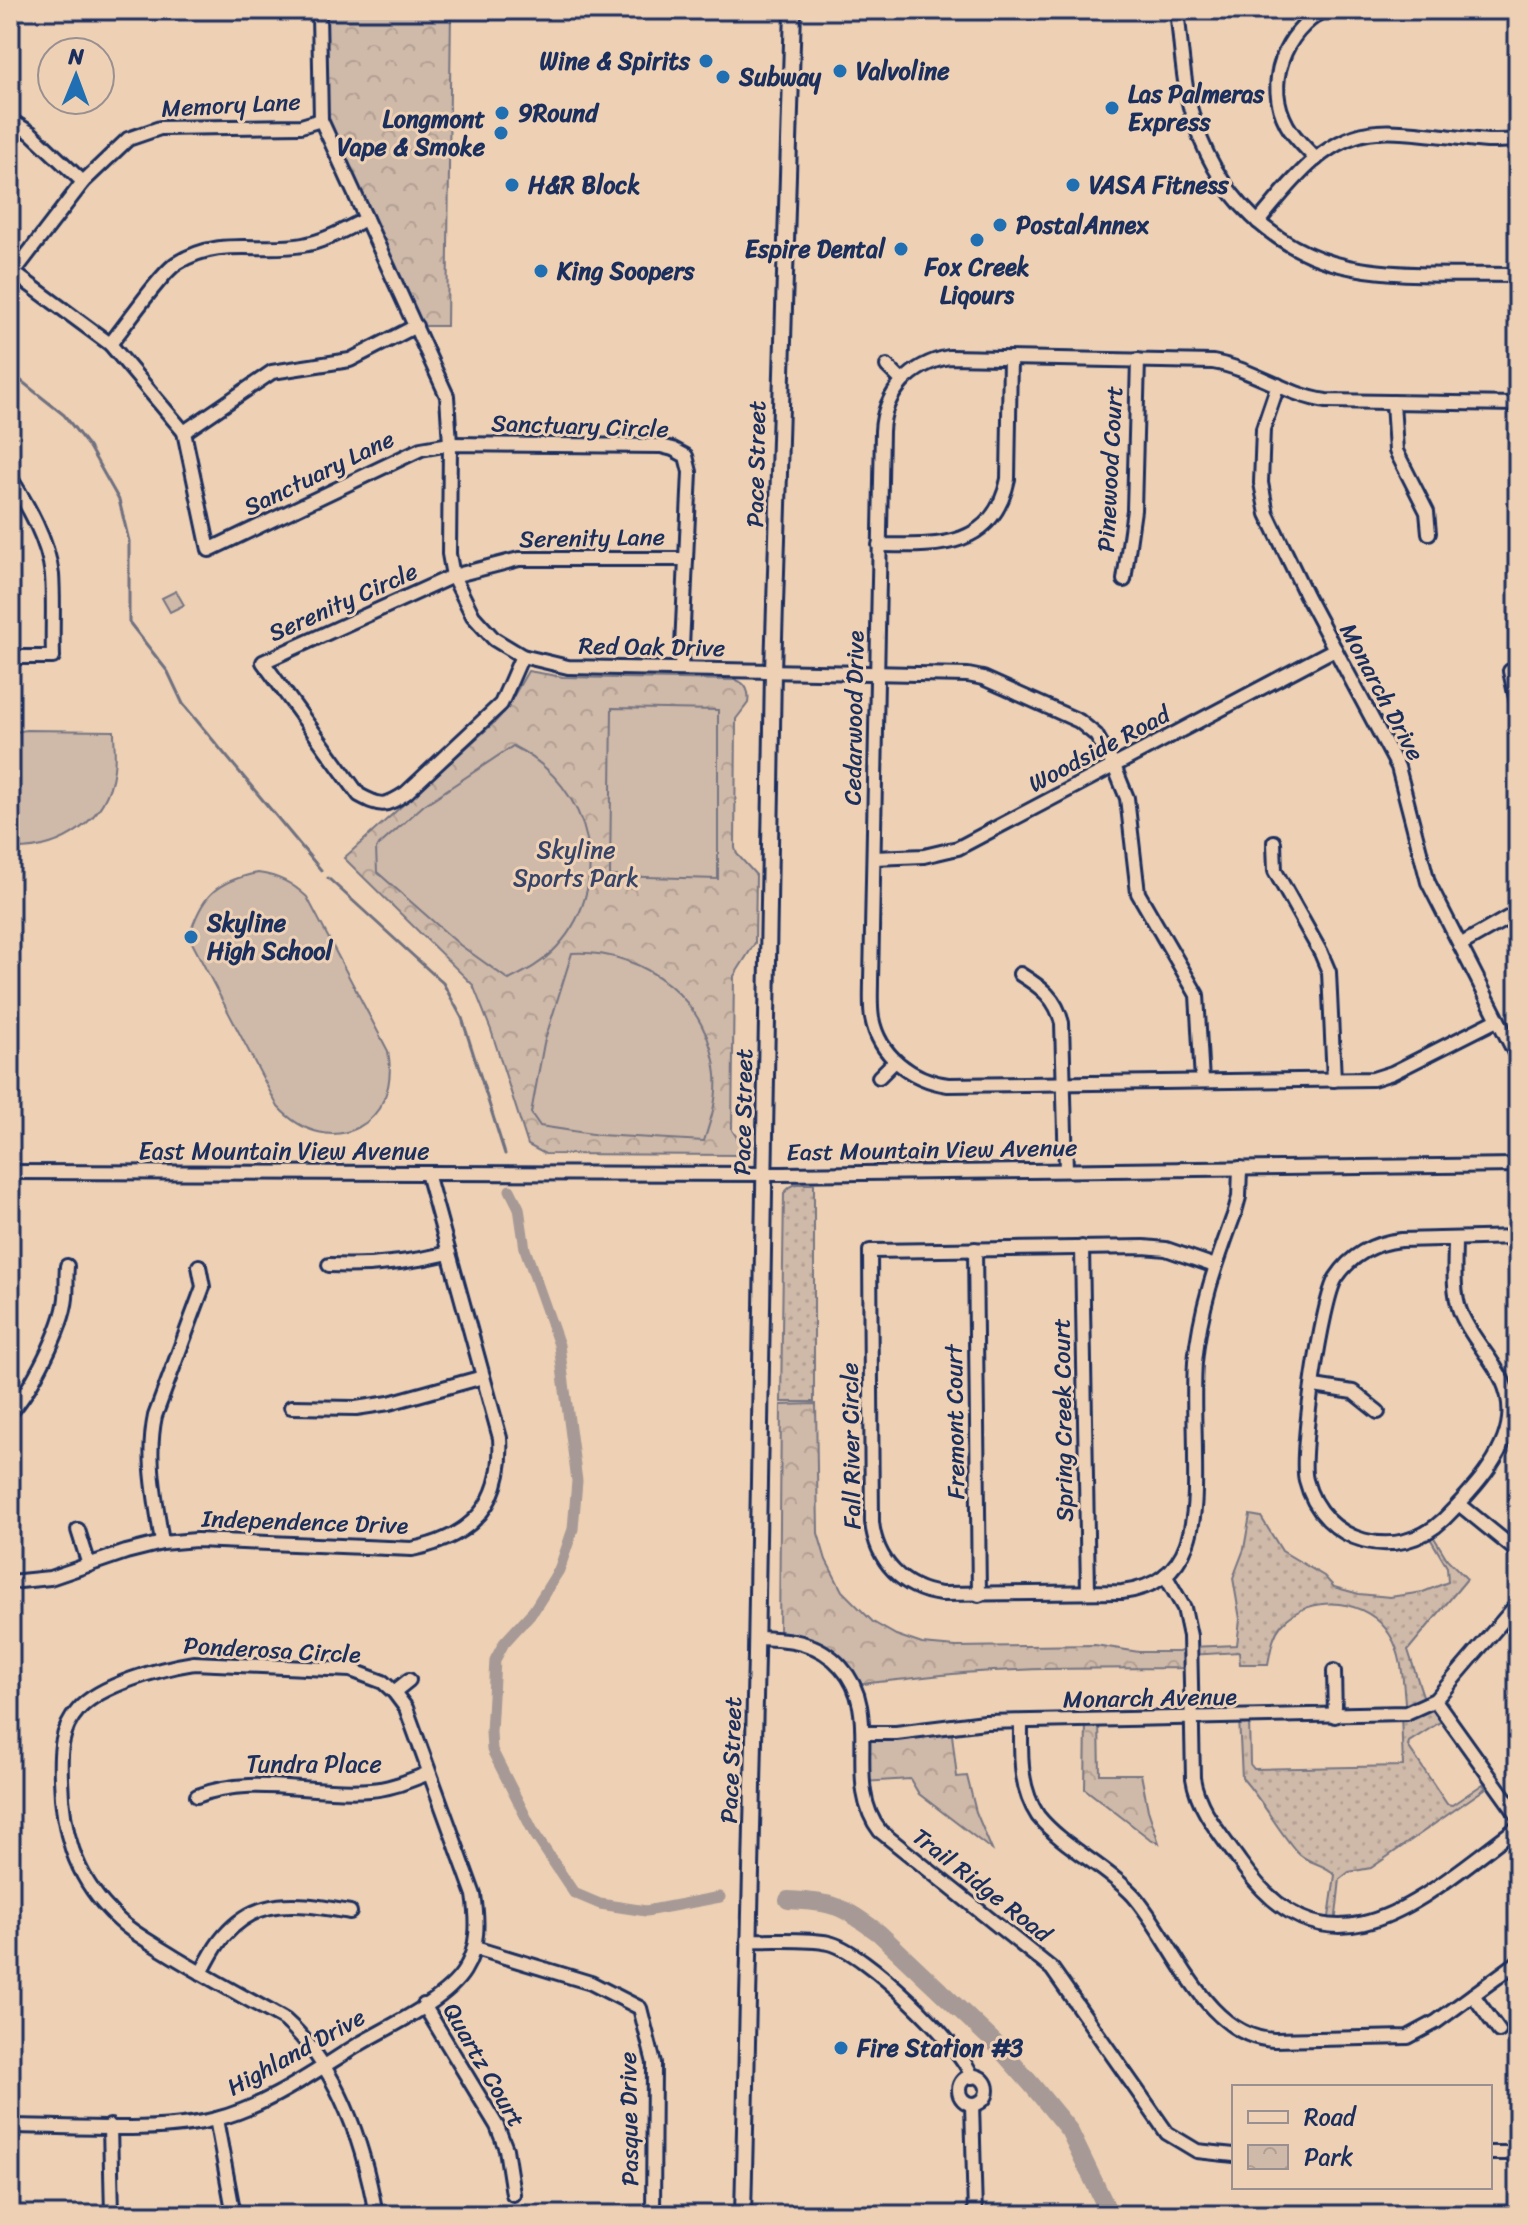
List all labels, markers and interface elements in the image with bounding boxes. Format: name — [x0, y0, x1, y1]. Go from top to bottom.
north arrow — [36, 36, 116, 116]
text: N — [67, 37, 85, 76]
place label: Wine & Spirits — [540, 40, 691, 82]
place label: Valvoline — [856, 50, 950, 92]
marker: Wine & Spirits — [697, 52, 715, 70]
place label: Subway — [738, 56, 822, 98]
marker: Valvoline — [831, 62, 849, 80]
marker: Subway — [714, 68, 732, 86]
place label: Las Palmeras Express — [1128, 73, 1265, 143]
street label: Memory Lane — [160, 80, 302, 130]
place label: 9Round — [518, 92, 600, 134]
place label: Longmont Vape & Smoke — [337, 98, 486, 168]
marker: Las Palmeras Express — [1103, 99, 1121, 117]
marker: 9Round — [493, 104, 511, 122]
marker: Longmont Vape & Smoke — [492, 124, 510, 142]
place label: H&R Block — [528, 164, 640, 206]
place label: VASA Fitness — [1089, 164, 1230, 206]
marker: H&R Block — [503, 176, 521, 194]
marker: VASA Fitness — [1064, 176, 1082, 194]
place label: PostalAnnex — [1016, 204, 1149, 246]
marker: PostalAnnex — [991, 216, 1009, 234]
place label: Espire Dental — [745, 228, 886, 270]
marker: Fox Creek Liqours — [968, 231, 986, 249]
marker: Espire Dental — [892, 240, 910, 258]
place label: Fox Creek Liqours — [923, 246, 1030, 316]
place label: King Soopers — [556, 250, 696, 292]
marker: King Soopers — [532, 262, 550, 280]
street label: Pinewood Court — [1085, 385, 1135, 553]
street label: Pace Street — [734, 400, 778, 528]
street label: Sanctuary Circle — [490, 402, 670, 450]
street label: Sanctuary Lane — [236, 418, 402, 528]
street label: Serenity Lane — [519, 516, 665, 560]
street label: Serenity Circle — [261, 550, 425, 654]
street label: Monarch Drive — [1328, 615, 1436, 769]
street label: Red Oak Drive — [578, 625, 726, 669]
street label: Cedarwood Drive — [831, 630, 877, 806]
street label: Woodside Road — [1020, 693, 1180, 804]
park label: Skyline Sports Park — [513, 829, 639, 899]
place label: Skyline High School — [206, 902, 334, 972]
marker: Skyline High School — [182, 928, 200, 946]
street label: Pace Street — [721, 1048, 765, 1176]
street label: East Mountain View Avenue — [786, 1126, 1078, 1174]
street label: East Mountain View Avenue — [138, 1130, 430, 1172]
street label: Spring Creek Court — [1040, 1318, 1086, 1522]
street label: Fremont Court — [933, 1343, 977, 1500]
street label: Fall River Circle — [829, 1362, 873, 1530]
street label: Independence Drive — [200, 1497, 409, 1547]
street label: Ponderosa Circle — [182, 1624, 362, 1676]
street label: Monarch Avenue — [1063, 1675, 1238, 1721]
street label: Pace Street — [708, 1696, 754, 1824]
street label: Tundra Place — [246, 1743, 382, 1785]
street label: Trail Ridge Road — [903, 1817, 1062, 1954]
street label: Quartz Court — [431, 1995, 537, 2135]
street label: Highland Drive — [219, 1996, 373, 2108]
place label: Fire Station #3 — [856, 2027, 1024, 2069]
marker: Fire Station #3 — [832, 2039, 850, 2057]
street label: Pasque Drive — [607, 2051, 651, 2187]
legend — [1232, 2085, 1492, 2189]
text: Road — [1304, 2096, 1358, 2138]
text: Park — [1304, 2136, 1353, 2178]

